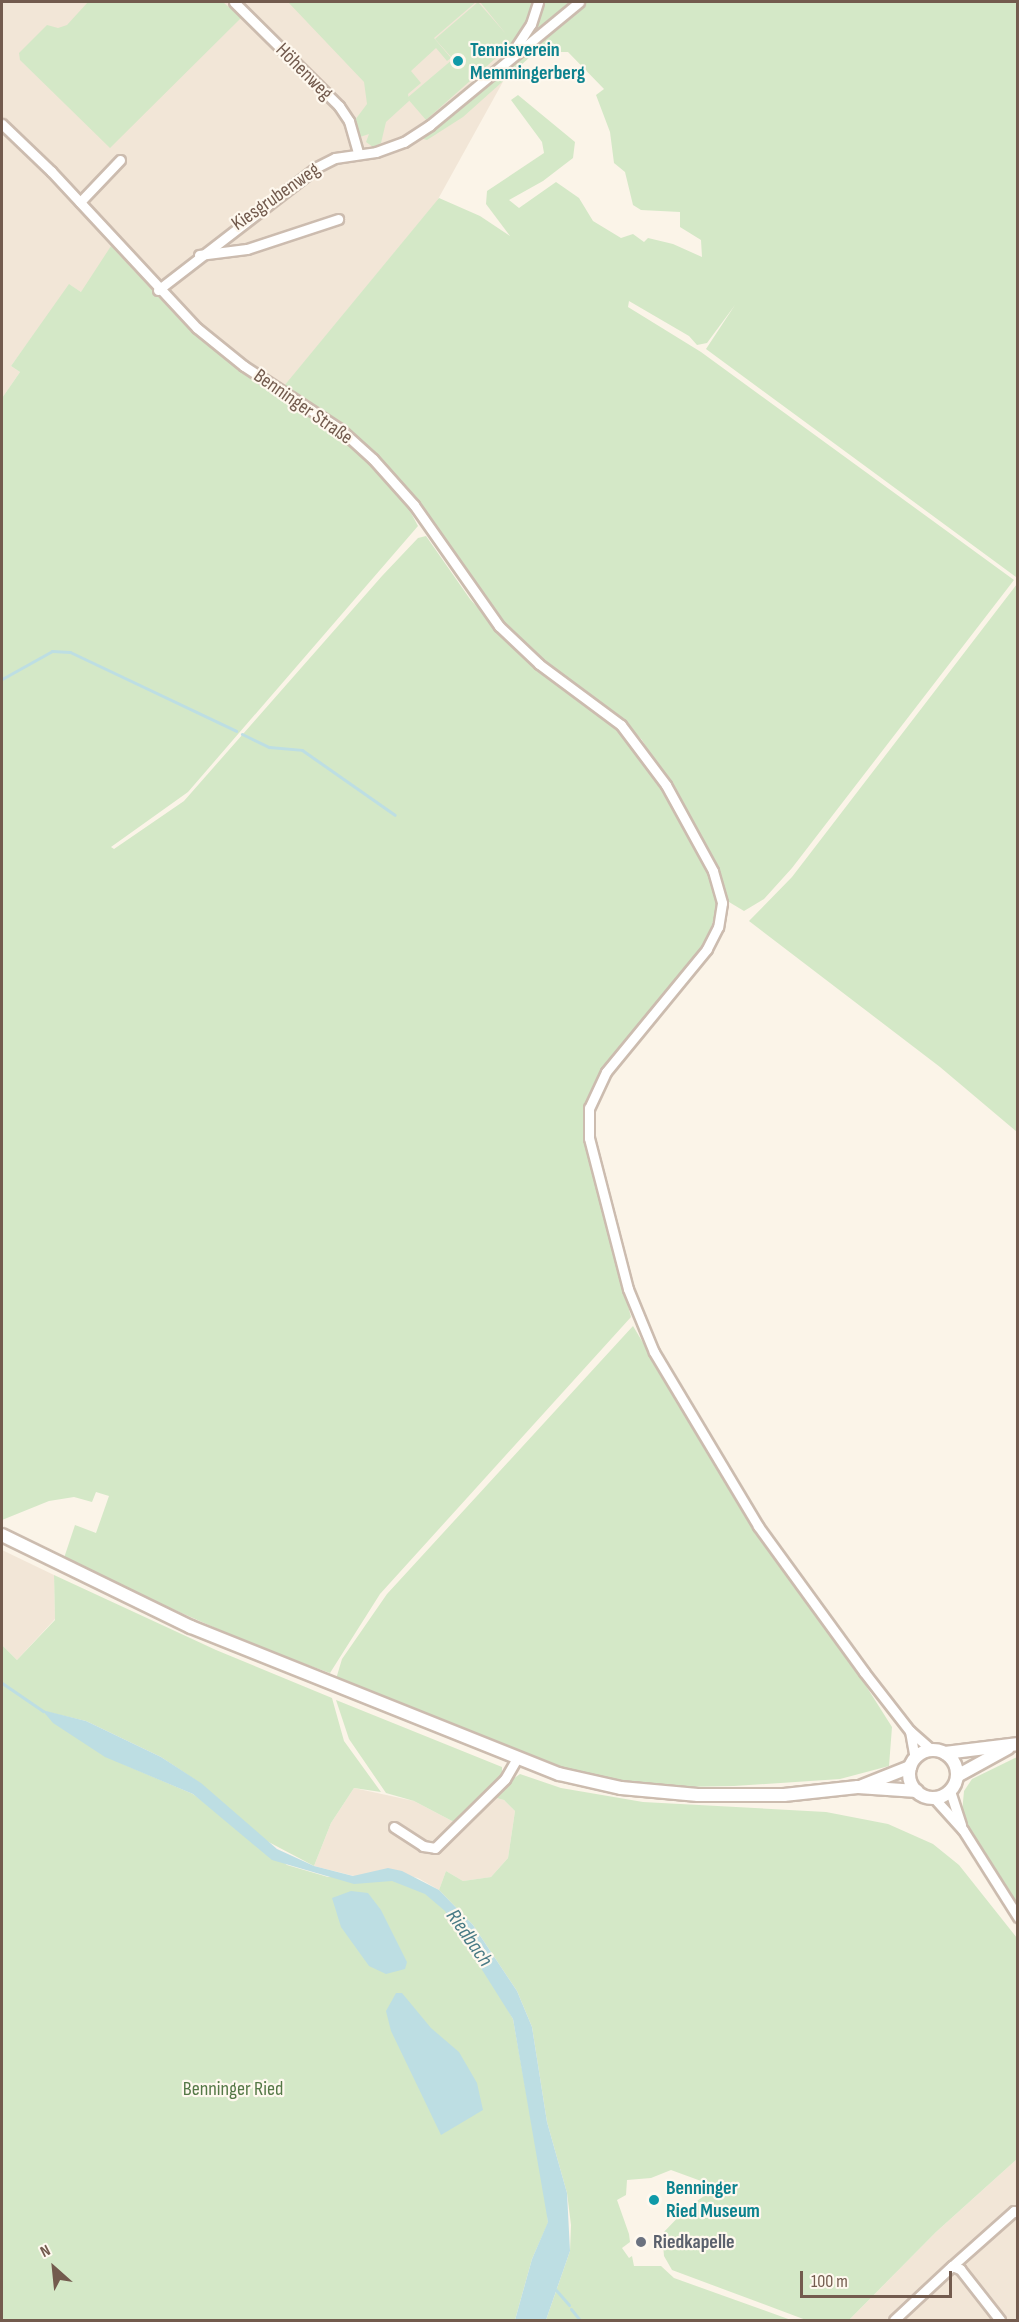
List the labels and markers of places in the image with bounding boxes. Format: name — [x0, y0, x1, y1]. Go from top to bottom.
place label: Tennisverein Memmingerberg — [470, 38, 585, 85]
marker: Tennisverein Memmingerberg — [451, 54, 465, 68]
place label: Benninger Ried Museum — [666, 2176, 760, 2223]
marker: Benninger Ried Museum — [647, 2193, 661, 2207]
place label: Riedkapelle — [653, 2230, 735, 2254]
marker: Riedkapelle — [634, 2235, 648, 2249]

